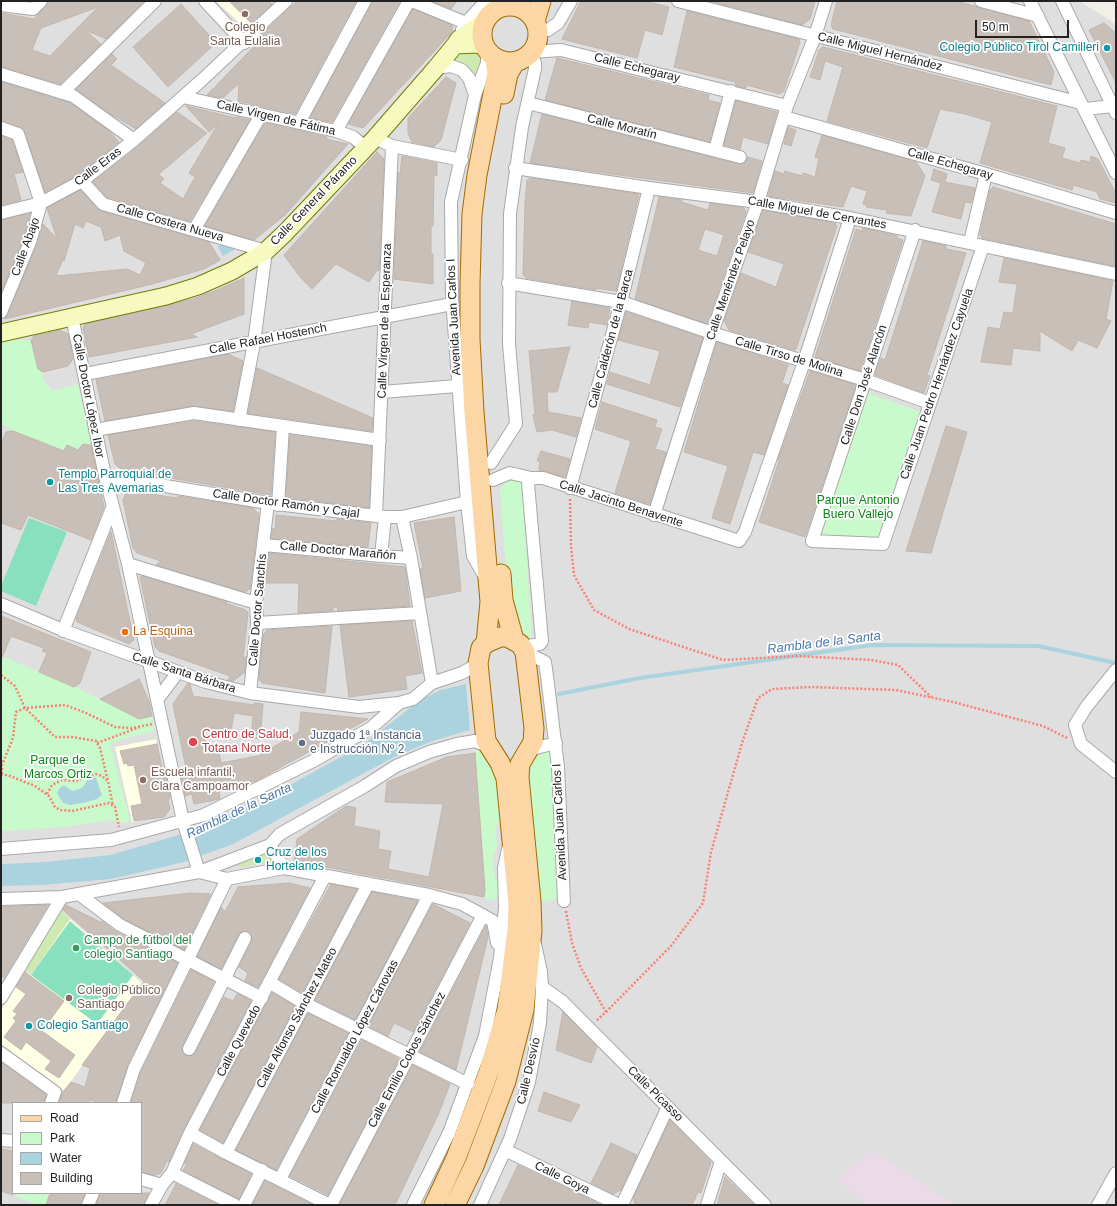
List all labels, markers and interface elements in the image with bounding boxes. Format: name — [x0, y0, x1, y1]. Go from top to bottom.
marker: Colegio Santa Eulalia — [240, 9, 250, 19]
scale bar — [977, 12, 1071, 38]
text: 50 m — [982, 20, 1009, 34]
place label: Colegio Santa Eulalia — [210, 21, 280, 49]
street label: Calle Miguel Hernández — [816, 30, 944, 74]
place label: Colegio Público Tirol Camilleri — [939, 41, 1099, 55]
marker: Colegio Público Tirol Camilleri — [1102, 43, 1112, 53]
street label: Calle Echegaray — [593, 50, 681, 86]
street label: Calle Virgen de Fátima — [215, 97, 337, 139]
street label: Calle Moratín — [586, 111, 658, 143]
street label: Calle Eras — [72, 145, 124, 189]
street label: Calle Echegaray — [906, 145, 994, 183]
street label: Calle General Páramo — [268, 153, 360, 249]
street label: Calle Miguel de Cervantes — [746, 194, 888, 232]
street label: Calle Costera Nueva — [115, 201, 225, 245]
street label: Calle Abajo — [9, 216, 43, 278]
street label: Calle Menéndez Pelayo — [704, 218, 758, 342]
street label: Calle Virgen de la Esperanza — [375, 243, 395, 399]
street label: Avenida Juan Carlos I — [444, 258, 464, 376]
street label: Calle Calderón de la Barca — [585, 268, 637, 410]
street label: Calle Juan Pedro Hernández Cayuela — [897, 286, 977, 482]
street label: Calle Rafael Hostench — [208, 321, 328, 357]
street label: Calle Don José Alarcón — [838, 323, 890, 447]
street label: Calle Doctor López Ibor — [69, 333, 107, 459]
street label: Calle Tirso de Molina — [733, 334, 845, 380]
place label: Templo Parroquial de Las Tres Avemarias — [58, 468, 171, 496]
marker: Templo Parroquial de Las Tres Avemarias — [45, 477, 55, 487]
street label: Calle Jacinto Benavente — [557, 477, 685, 531]
street label: Calle Doctor Ramón y Cajal — [212, 487, 360, 521]
park label: Parque Antonio Buero Vallejo — [817, 494, 899, 522]
street label: Calle Doctor Marañón — [279, 539, 397, 563]
street label: Calle Doctor Sanchís — [246, 553, 270, 667]
place label: La Esquina — [133, 625, 193, 639]
marker: La Esquina — [120, 627, 130, 637]
water label: Rambla de la Santa — [766, 628, 882, 658]
street label: Calle Santa Bárbara — [130, 649, 238, 697]
place label: Centro de Salud, Totana Norte — [202, 728, 292, 756]
place label: Juzgado 1ª Instancia e Instrucción Nº 2 — [310, 729, 421, 757]
marker: Centro de Salud, Totana Norte — [187, 736, 199, 748]
marker: Juzgado 1ª Instancia e Instrucción Nº 2 — [297, 738, 307, 748]
park label: Parque de Marcos Ortiz — [24, 754, 92, 782]
street label: Avenida Juan Carlos I — [550, 763, 570, 881]
place label: Escuela infantil, Clara Campoamor — [151, 766, 249, 794]
marker: Escuela infantil, Clara Campoamor — [138, 775, 148, 785]
water label: Rambla de la Santa — [184, 780, 294, 842]
place label: Cruz de los Hortelanos — [266, 846, 327, 874]
marker: Cruz de los Hortelanos — [253, 855, 263, 865]
place label: Campo de fútbol del colegio Santiago — [84, 934, 191, 962]
marker: Campo de fútbol del colegio Santiago — [71, 943, 81, 953]
street label: Calle Alfonso Sánchez Mateo — [254, 945, 340, 1091]
street label: Calle Romualdo López Cánovas — [308, 958, 402, 1116]
place label: Colegio Público Santiago — [77, 984, 160, 1012]
street label: Calle Emilio Cobos Sánchez — [365, 990, 449, 1130]
marker: Colegio Público Santiago — [64, 993, 74, 1003]
street label: Calle Quevedo — [214, 1003, 264, 1079]
place label: Colegio Santiago — [37, 1019, 128, 1033]
marker: Colegio Santiago — [24, 1021, 34, 1031]
street label: Calle Desvío — [514, 1036, 544, 1106]
street label: Calle Picasso — [624, 1063, 686, 1125]
legend — [12, 1102, 142, 1194]
text: Road — [50, 1111, 79, 1125]
text: Park — [50, 1131, 75, 1145]
text: Water — [50, 1151, 82, 1165]
street label: Calle Goya — [532, 1159, 592, 1197]
text: Building — [50, 1171, 93, 1185]

